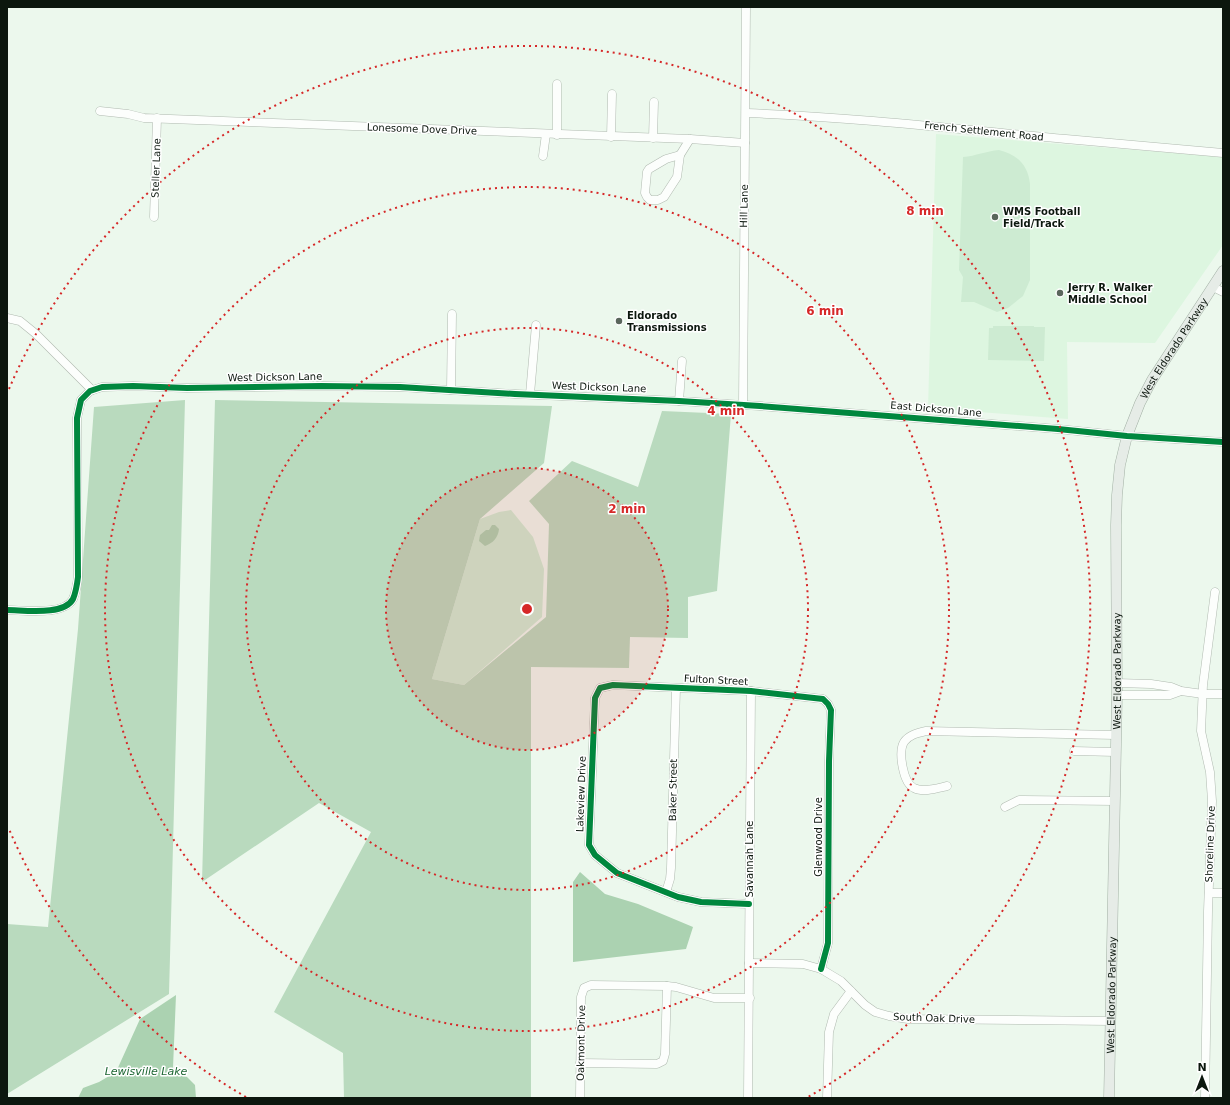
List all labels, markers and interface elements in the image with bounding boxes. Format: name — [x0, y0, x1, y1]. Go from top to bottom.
street label: French Settlement Road — [924, 119, 1044, 143]
street label: Lonesome Dove Drive — [367, 122, 477, 136]
street label: Steller Lane — [149, 138, 163, 198]
street label: Hill Lane — [738, 184, 750, 228]
text: 8 min — [906, 204, 944, 218]
place label: WMS Football Field/Track — [1003, 206, 1080, 229]
marker: WMS Football Field/Track — [990, 212, 1000, 222]
place label: Jerry R. Walker Middle School — [1067, 282, 1153, 305]
marker: Jerry R. Walker Middle School — [1055, 288, 1065, 298]
street label: West Eldorado Parkway — [1138, 296, 1210, 400]
text: 6 min — [806, 304, 844, 318]
place label: Eldorado Transmissions — [627, 310, 707, 333]
marker: Eldorado Transmissions — [614, 316, 624, 326]
street label: West Dickson Lane — [228, 371, 322, 383]
street label: West Dickson Lane — [552, 380, 646, 394]
street label: East Dickson Lane — [890, 400, 982, 418]
text: 4 min — [707, 404, 745, 418]
text: 2 min — [608, 502, 646, 516]
centre of rings — [520, 602, 534, 616]
street label: West Eldorado Parkway — [1111, 612, 1123, 730]
street label: Fulton Street — [684, 673, 748, 687]
street label: Lakeview Drive — [574, 756, 588, 832]
street label: Baker Street — [667, 759, 679, 821]
street label: Glenwood Drive — [813, 797, 824, 877]
street label: Shoreline Drive — [1203, 805, 1217, 883]
street label: Savannah Lane — [744, 820, 755, 898]
street label: West Eldorado Parkway — [1104, 936, 1118, 1054]
street label: Oakmont Drive — [575, 1005, 587, 1081]
street label: South Oak Drive — [893, 1011, 975, 1025]
north arrow — [1182, 1057, 1222, 1097]
text: N — [1197, 1061, 1207, 1074]
water label: Lewisville Lake — [105, 1065, 188, 1078]

